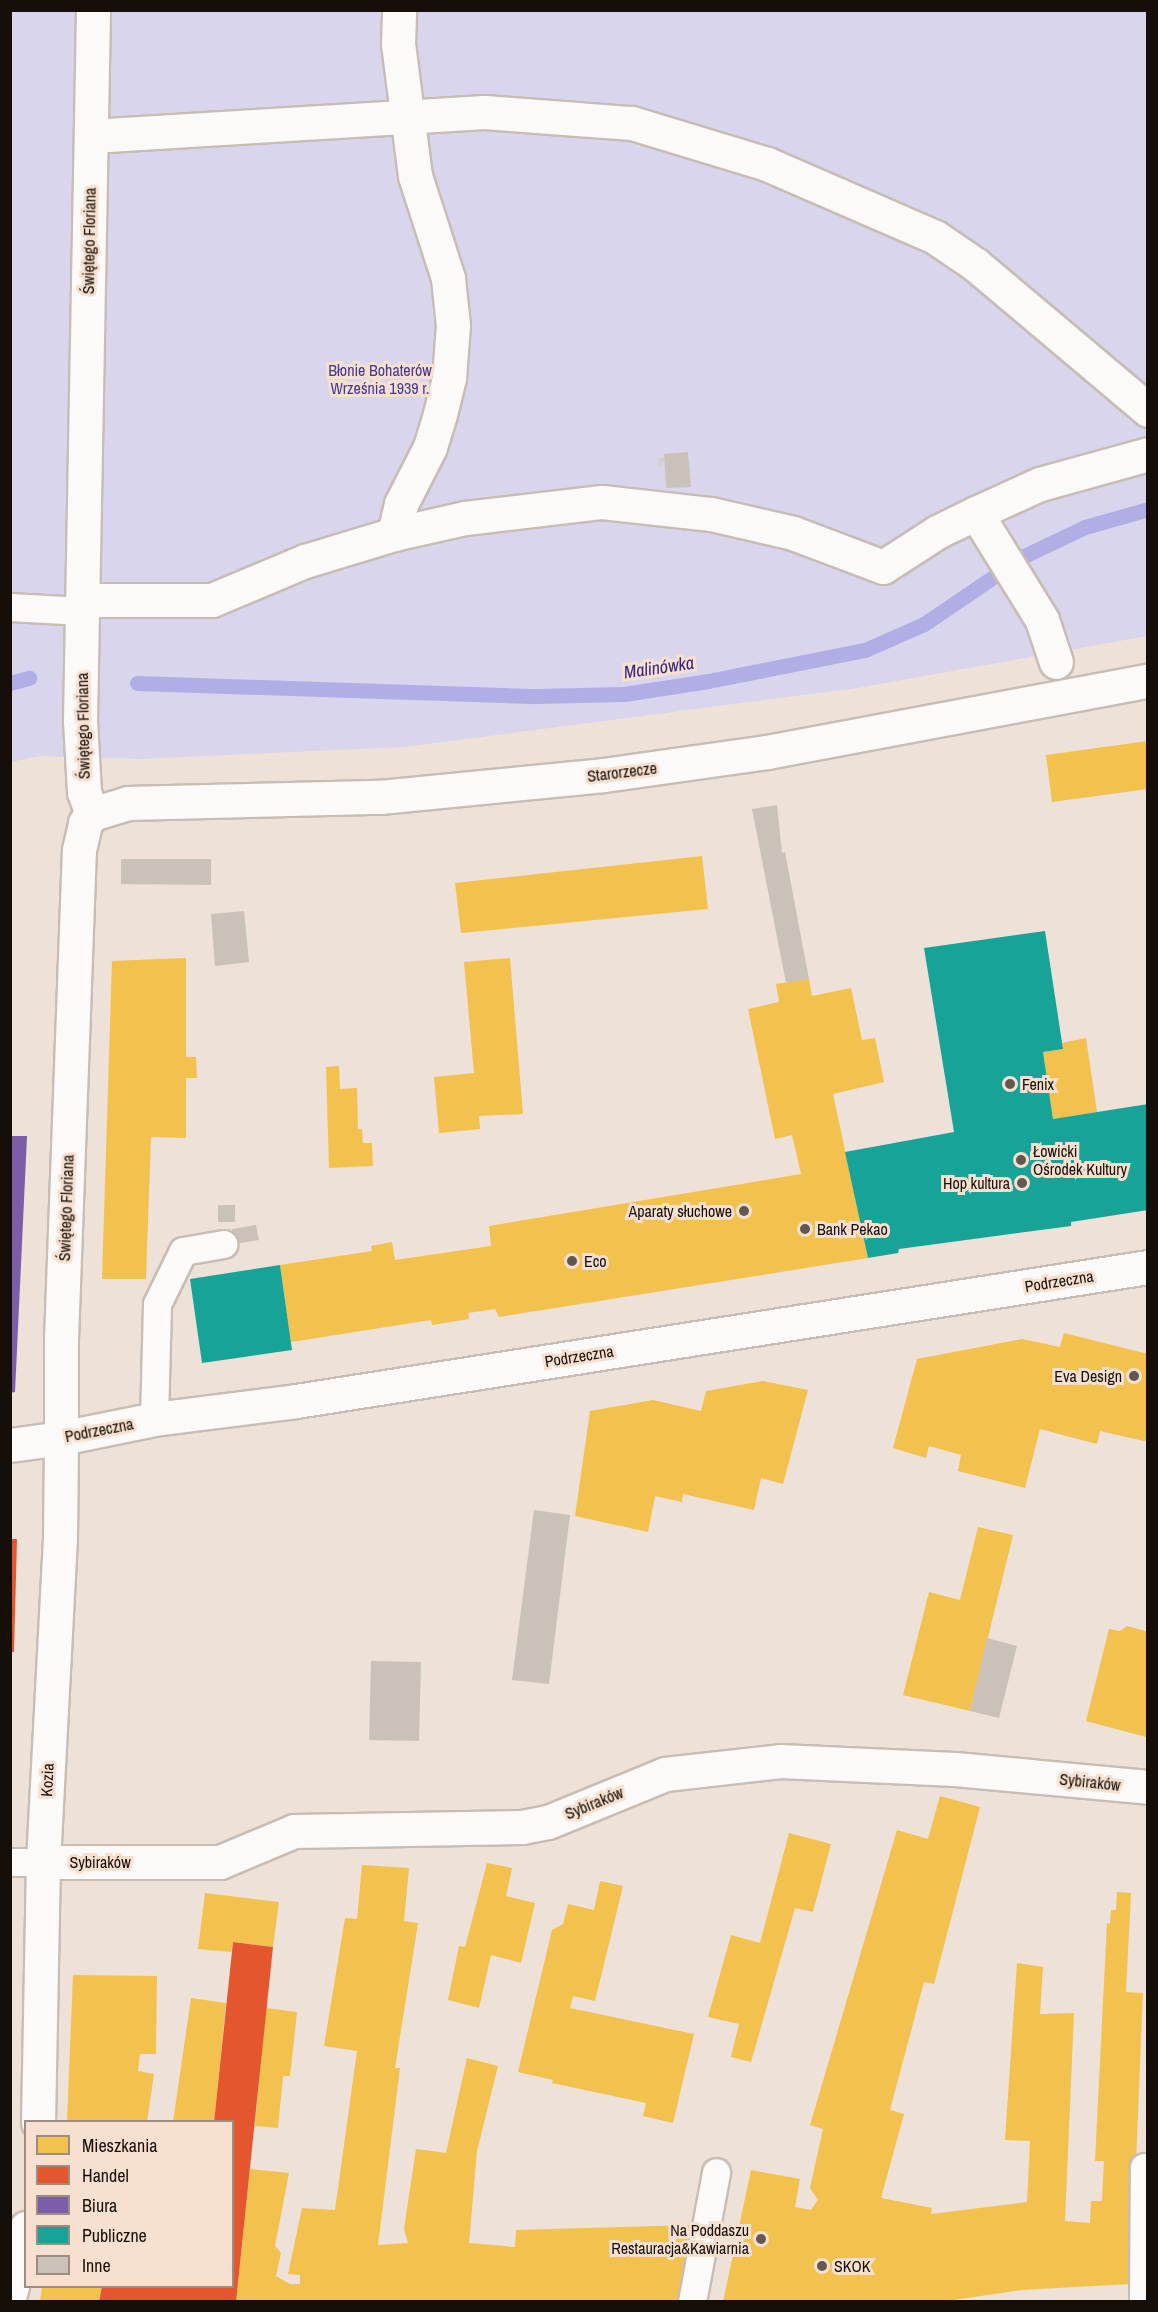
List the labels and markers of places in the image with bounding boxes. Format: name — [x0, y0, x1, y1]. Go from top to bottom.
place label: Fenix — [1022, 1074, 1054, 1094]
marker: Fenix — [1003, 1077, 1017, 1091]
place label: Łowicki Ośrodek Kultury — [1033, 1141, 1127, 1179]
marker: Łowicki Ośrodek Kultury — [1014, 1153, 1028, 1167]
place label: Hop kultura — [943, 1173, 1010, 1193]
marker: Hop kultura — [1015, 1176, 1029, 1190]
place label: Aparaty słuchowe — [628, 1201, 732, 1221]
marker: Aparaty słuchowe — [737, 1204, 751, 1218]
place label: Bank Pekao — [817, 1219, 888, 1239]
marker: Bank Pekao — [798, 1222, 812, 1236]
place label: Eco — [584, 1251, 607, 1271]
marker: Eco — [565, 1254, 579, 1268]
place label: Eva Design — [1054, 1366, 1122, 1386]
marker: Eva Design — [1127, 1369, 1141, 1383]
place label: Na Poddaszu Restauracja&Kawiarnia — [611, 2220, 749, 2258]
marker: Na Poddaszu Restauracja&Kawiarnia — [754, 2232, 768, 2246]
place label: SKOK — [834, 2256, 870, 2276]
marker: SKOK — [815, 2259, 829, 2273]

